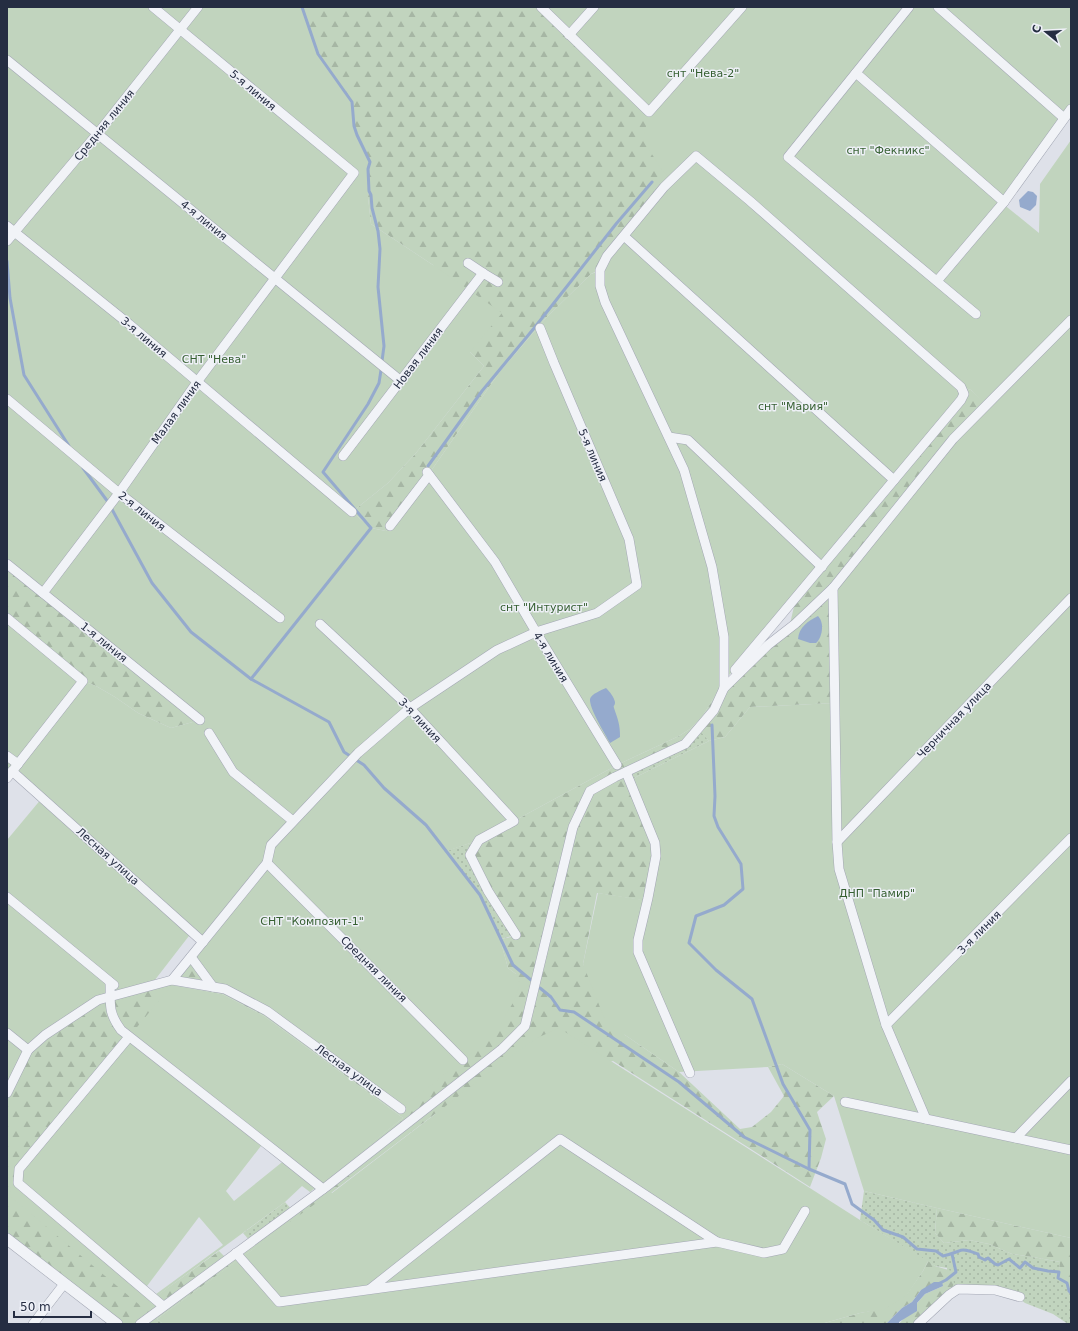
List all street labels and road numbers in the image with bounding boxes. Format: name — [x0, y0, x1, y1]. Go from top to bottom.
street label: 5-я линия — [227, 67, 278, 113]
street label: Средняя линия — [72, 87, 137, 164]
street label: 4-я линия — [178, 198, 230, 243]
street label: 3-я линия — [118, 314, 169, 360]
street label: Новая линия — [391, 325, 446, 392]
street label: Малая линия — [149, 378, 204, 447]
street label: 5-я линия — [576, 427, 610, 484]
street label: 2-я линия — [116, 489, 168, 534]
street label: 1-я линия — [78, 620, 130, 665]
street label: 4-я линия — [531, 630, 571, 685]
street label: Черничная улица — [915, 679, 994, 761]
street label: 3-я линия — [396, 695, 444, 745]
street label: Лесная улица — [74, 825, 142, 888]
street label: 3-я линия — [955, 908, 1004, 957]
street label: Средняя линия — [338, 934, 409, 1005]
street label: Лесная улица — [312, 1042, 385, 1099]

